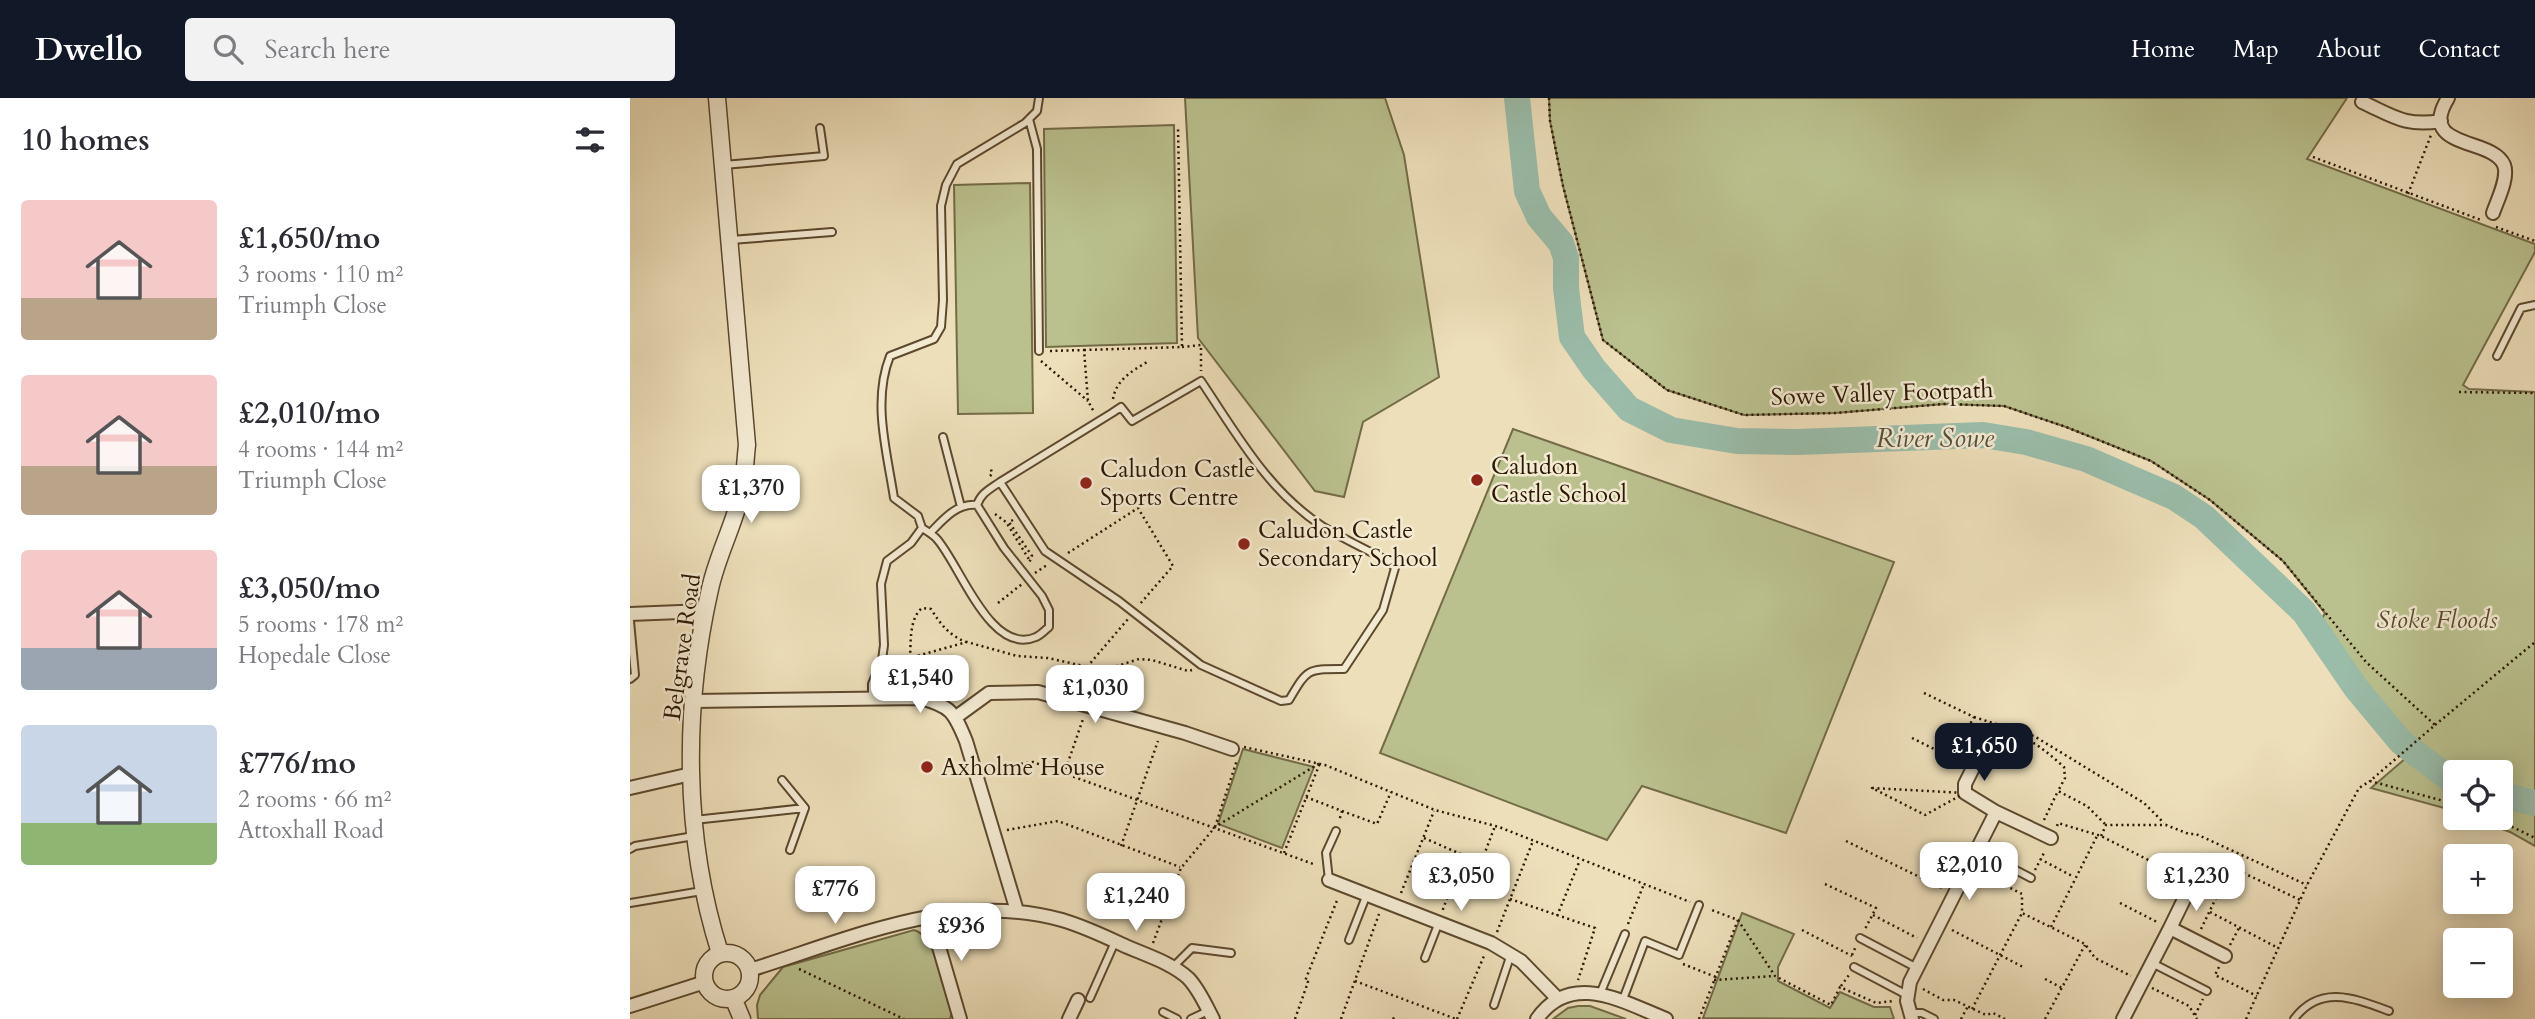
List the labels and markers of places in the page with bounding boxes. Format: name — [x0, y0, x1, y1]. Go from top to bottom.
place label: Caludon Castle School — [1491, 450, 1627, 511]
place label: Caludon Castle Sports Centre — [1100, 453, 1255, 514]
pin: £1,370 — [694, 466, 808, 525]
marker: Caludon Castle School — [1469, 472, 1485, 488]
marker: Caludon Castle Sports Centre — [1078, 475, 1094, 491]
place label: Caludon Castle Secondary School — [1258, 514, 1438, 575]
marker: Caludon Castle Secondary School — [1236, 536, 1252, 552]
pin: £1,540 — [863, 656, 977, 715]
pin: £1,030 — [1038, 666, 1152, 725]
pin: £1,650 — [1927, 724, 2041, 783]
place label: Axholme House — [941, 751, 1105, 784]
marker: Axholme House — [919, 759, 935, 775]
pin: £2,010 — [1912, 842, 2026, 902]
pin: £3,050 — [1404, 854, 1518, 913]
pin: £1,230 — [2139, 854, 2253, 913]
pin: £776 — [794, 866, 876, 926]
pin: £1,240 — [1079, 874, 1193, 933]
pin: £936 — [920, 904, 1002, 963]

